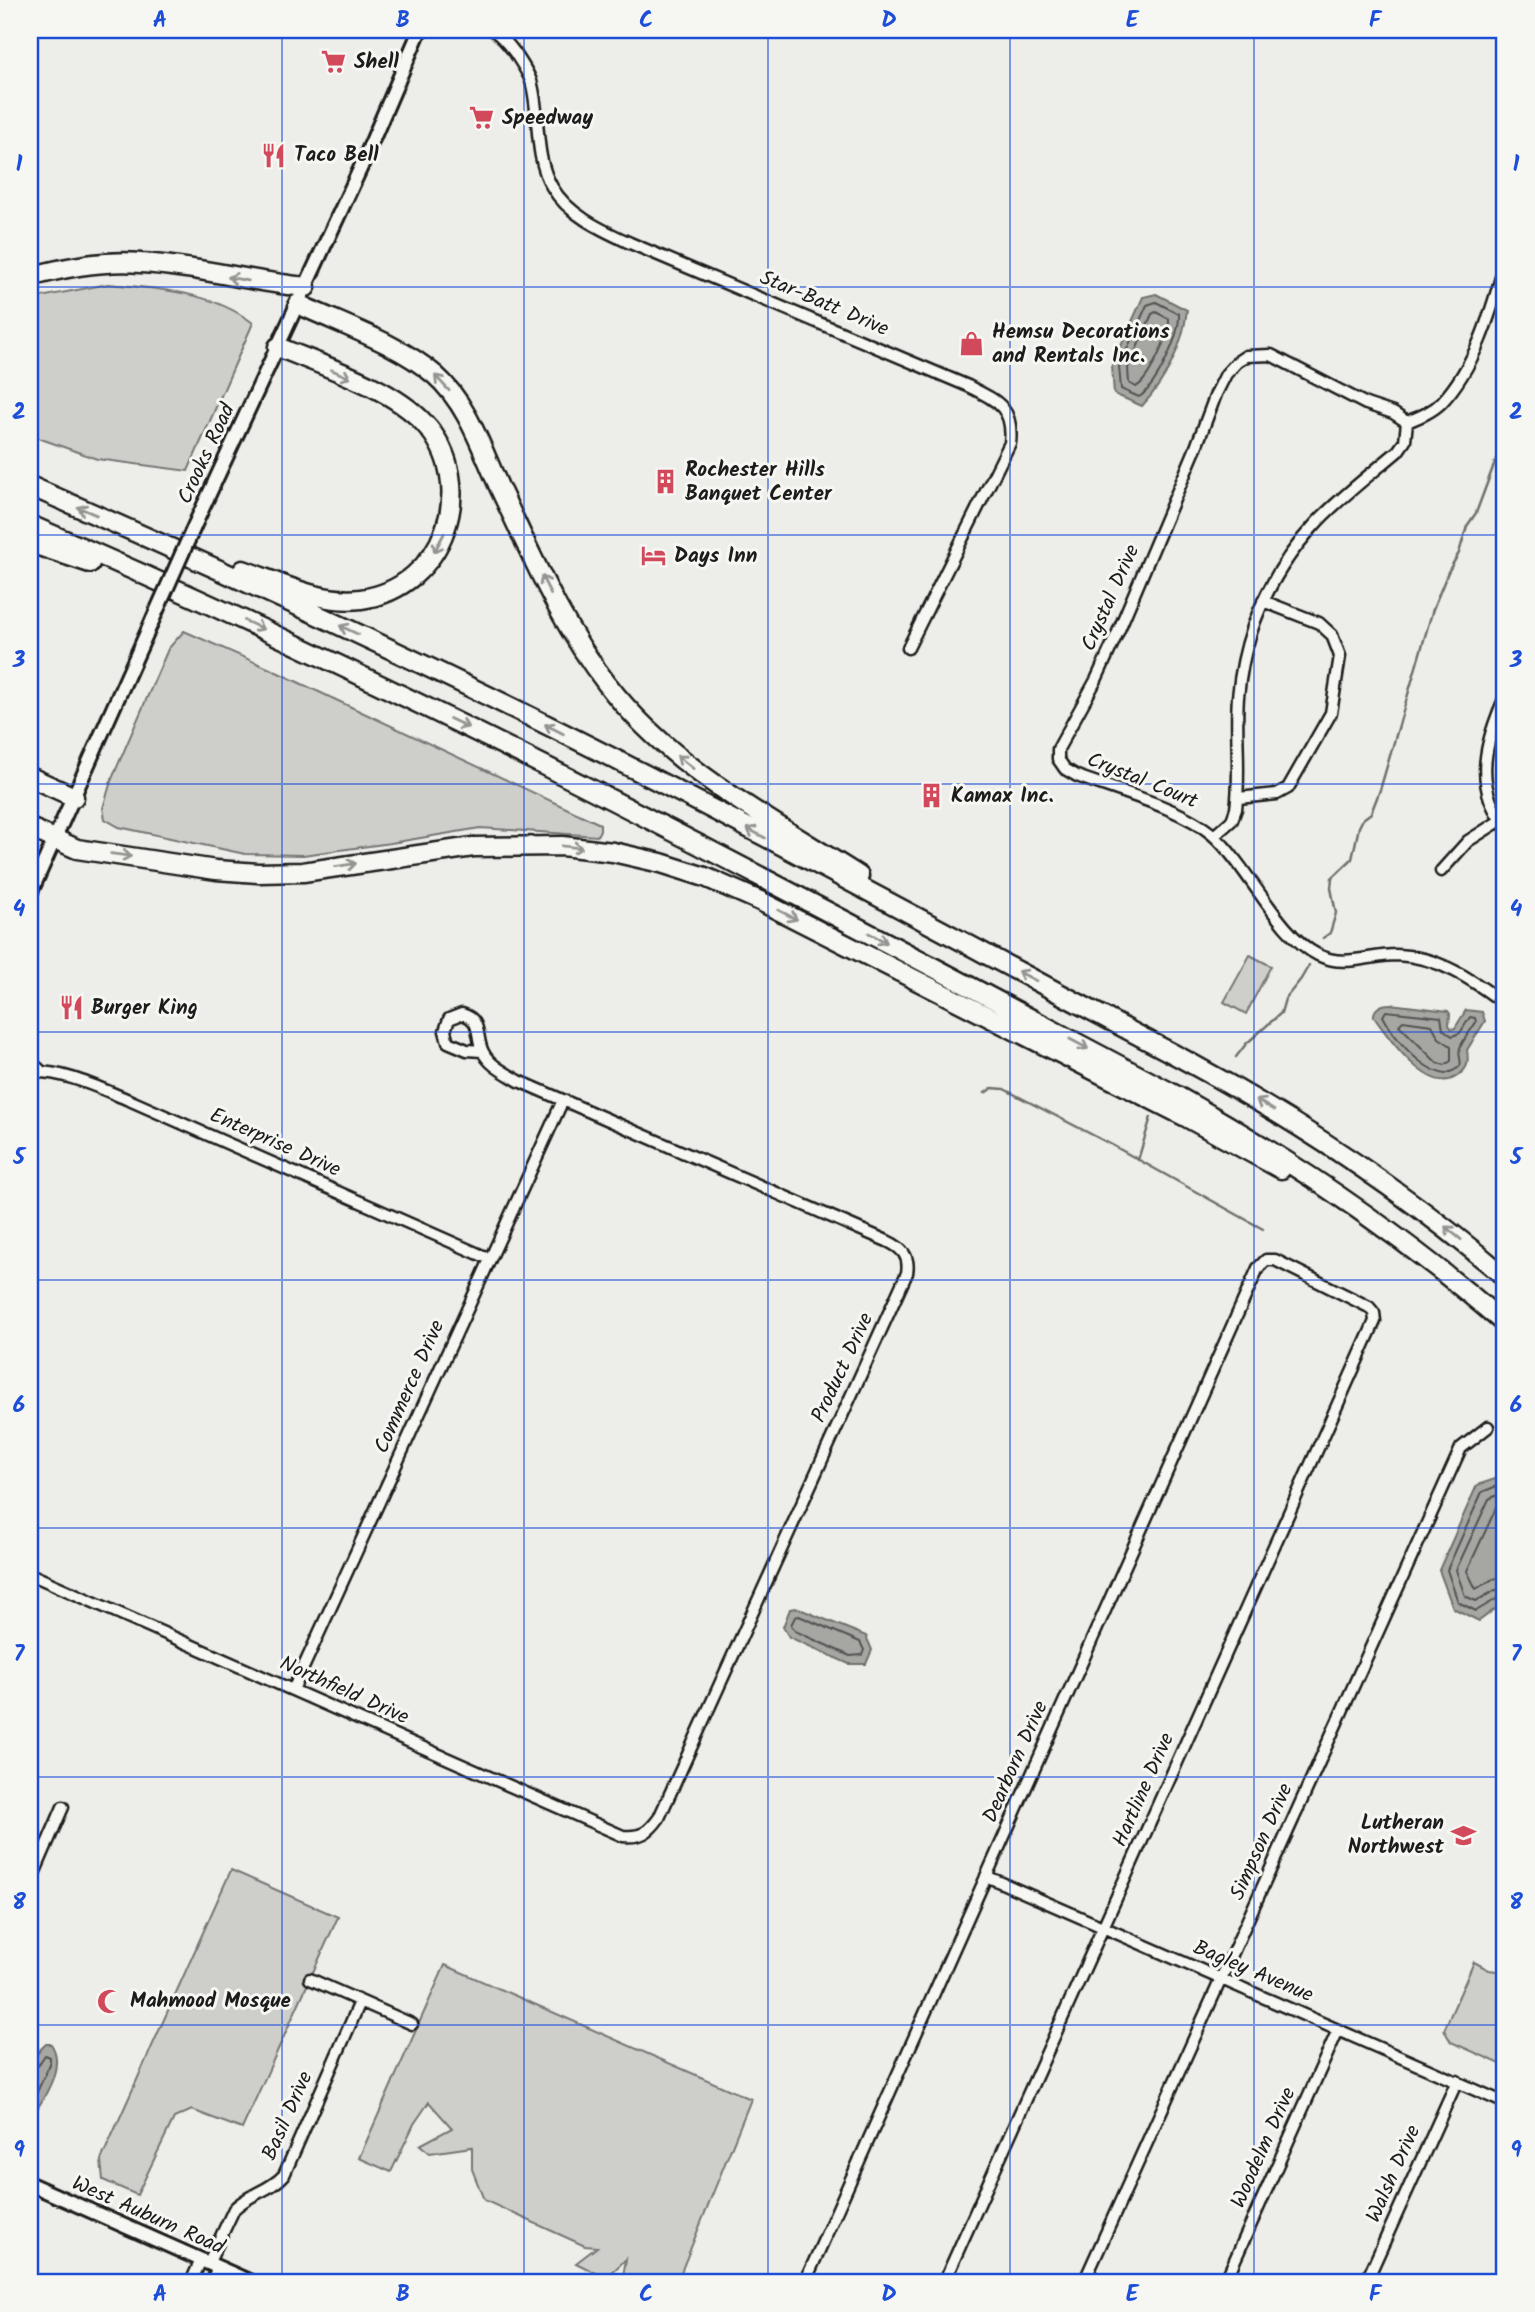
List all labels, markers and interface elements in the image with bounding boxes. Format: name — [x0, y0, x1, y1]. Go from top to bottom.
text: A — [153, 3, 167, 39]
text: B — [396, 3, 410, 39]
text: C — [639, 3, 653, 39]
text: D — [881, 3, 897, 39]
text: E — [1126, 3, 1140, 39]
text: F — [1369, 3, 1383, 39]
place label: Shell — [354, 46, 399, 79]
supermarket icon: Shell — [320, 48, 348, 76]
place label: Speedway — [502, 102, 593, 135]
supermarket icon: Speedway — [468, 104, 496, 132]
place label: Taco Bell — [294, 139, 379, 172]
restaurant icon: Taco Bell — [260, 141, 288, 169]
text: 1 — [16, 147, 23, 183]
text: 1 — [1513, 147, 1520, 183]
street label: Star-Batt Drive — [754, 262, 894, 346]
one-way arrow — [227, 271, 250, 285]
place label: Hemsu Decorations and Rentals Inc. — [992, 316, 1170, 373]
shop icon: Hemsu Decorations and Rentals Inc. — [958, 330, 986, 358]
one-way arrow — [330, 368, 351, 381]
one-way arrow — [434, 374, 450, 392]
text: 2 — [12, 395, 26, 431]
text: 2 — [1509, 395, 1523, 431]
street label: Crooks Road — [169, 398, 245, 510]
place label: Rochester Hills Banquet Center — [685, 454, 833, 511]
building icon: Rochester Hills Banquet Center — [651, 468, 679, 496]
one-way arrow — [77, 504, 98, 517]
one-way arrow — [432, 533, 446, 553]
street label: Crystal Drive — [1073, 539, 1149, 657]
place label: Days Inn — [674, 540, 757, 573]
hotel icon: Days Inn — [640, 542, 668, 570]
one-way arrow — [538, 575, 552, 596]
one-way arrow — [243, 619, 264, 632]
one-way arrow — [339, 623, 360, 636]
text: 3 — [12, 643, 26, 679]
text: 3 — [1509, 643, 1523, 679]
one-way arrow — [448, 716, 469, 730]
one-way arrow — [544, 722, 565, 736]
street label: Crystal Court — [1082, 744, 1203, 819]
one-way arrow — [676, 754, 694, 770]
place label: Kamax Inc. — [951, 780, 1054, 813]
building icon: Kamax Inc. — [917, 782, 945, 810]
one-way arrow — [746, 826, 767, 840]
one-way arrow — [561, 841, 583, 854]
one-way arrow — [109, 848, 132, 861]
one-way arrow — [335, 858, 357, 871]
text: 4 — [13, 892, 26, 928]
text: 4 — [1510, 892, 1523, 928]
one-way arrow — [777, 908, 798, 922]
one-way arrow — [867, 931, 888, 945]
one-way arrow — [1017, 969, 1037, 983]
place label: Burger King — [91, 992, 198, 1025]
restaurant icon: Burger King — [57, 994, 85, 1022]
one-way arrow — [1069, 1037, 1089, 1051]
one-way arrow — [1256, 1097, 1276, 1111]
street label: Enterprise Drive — [204, 1099, 346, 1187]
text: 5 — [12, 1140, 27, 1176]
text: 5 — [1509, 1140, 1524, 1176]
one-way arrow — [1444, 1226, 1462, 1241]
street label: Product Drive — [803, 1307, 883, 1429]
street label: Commerce Drive — [366, 1314, 454, 1459]
text: 6 — [13, 1388, 25, 1424]
text: 6 — [1510, 1388, 1522, 1424]
text: 7 — [14, 1637, 26, 1673]
text: 7 — [1511, 1637, 1523, 1673]
street label: Northfield Drive — [274, 1648, 414, 1734]
street label: Dearborn Drive — [974, 1695, 1058, 1828]
street label: Hartline Drive — [1104, 1727, 1184, 1852]
street label: Simpson Drive — [1222, 1778, 1303, 1906]
place label: Lutheran Northwest — [1348, 1807, 1445, 1864]
school or university icon: Lutheran Northwest — [1450, 1821, 1478, 1849]
text: 8 — [12, 1885, 26, 1921]
text: 8 — [1509, 1885, 1523, 1921]
street label: Bagley Avenue — [1188, 1932, 1319, 2012]
place label: Mahmood Mosque — [130, 1985, 291, 2018]
mosque icon: Mahmood Mosque — [96, 1987, 124, 2015]
street label: Basil Drive — [254, 2066, 323, 2166]
street label: Woodelm Drive — [1223, 2082, 1306, 2214]
street label: Walsh Drive — [1358, 2119, 1430, 2228]
text: 9 — [13, 2133, 25, 2169]
text: 9 — [1510, 2133, 1522, 2169]
street label: West Auburn Road — [66, 2168, 230, 2265]
text: A — [153, 2277, 167, 2312]
text: B — [396, 2277, 410, 2312]
text: C — [639, 2277, 653, 2312]
text: D — [881, 2277, 897, 2312]
text: E — [1126, 2277, 1140, 2312]
text: F — [1369, 2277, 1383, 2312]

